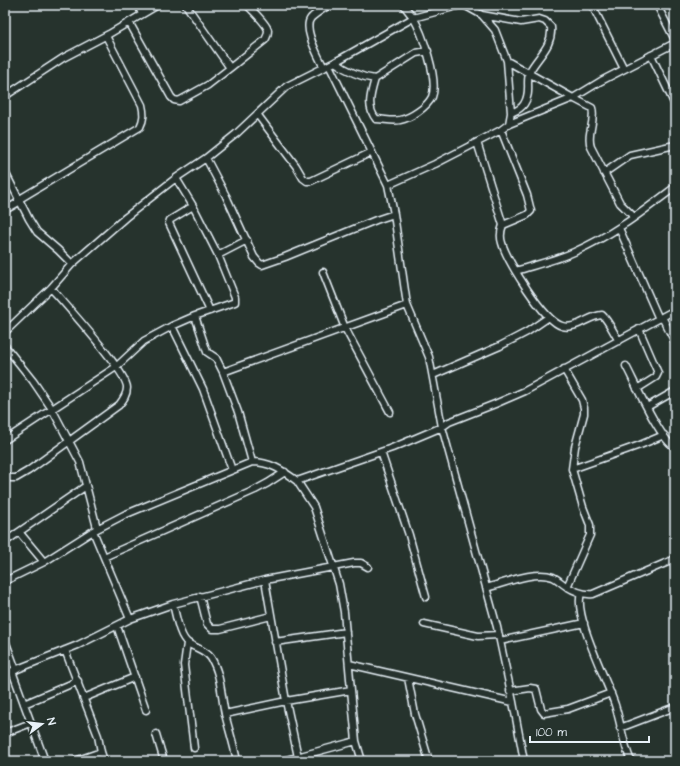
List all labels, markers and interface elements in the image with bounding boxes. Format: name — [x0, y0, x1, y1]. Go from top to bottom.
north arrow — [22, 704, 62, 744]
text: N — [43, 716, 59, 727]
scale bar — [530, 718, 649, 744]
text: 100 m — [536, 724, 567, 741]

